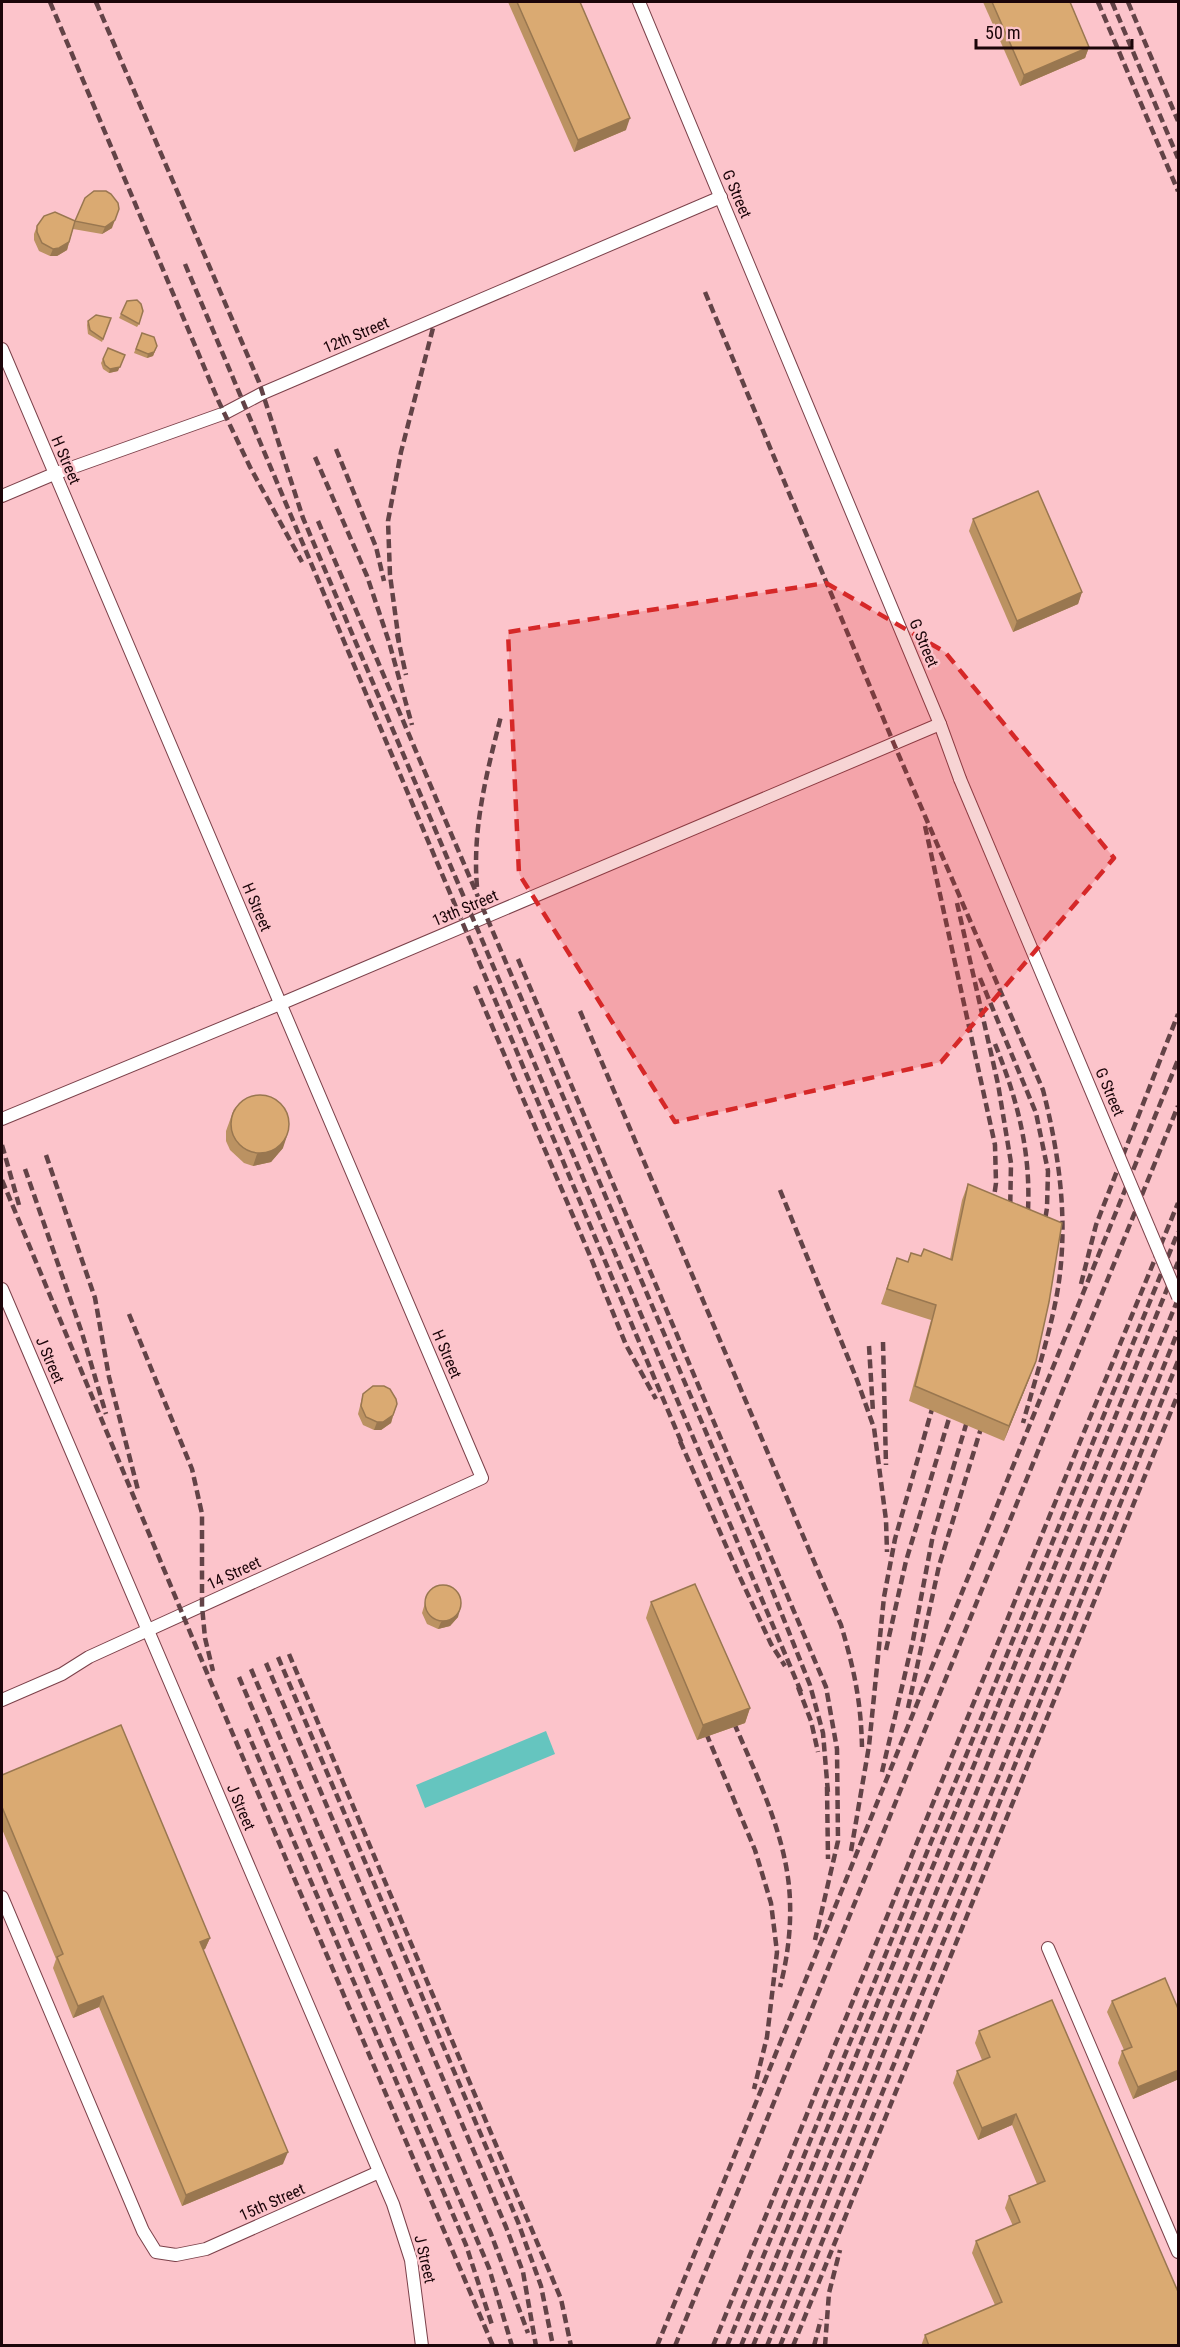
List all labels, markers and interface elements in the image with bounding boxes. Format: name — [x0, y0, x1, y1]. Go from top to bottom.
scale bar — [976, 12, 1132, 50]
text: 50 m — [985, 22, 1020, 43]
street label: G Street — [718, 167, 756, 221]
street label: 12th Street — [320, 313, 392, 357]
street label: H Street — [47, 433, 85, 487]
street label: G Street — [905, 616, 943, 670]
street label: H Street — [238, 880, 276, 934]
street label: 13th Street — [429, 886, 501, 930]
street label: G Street — [1091, 1065, 1129, 1119]
street label: H Street — [428, 1327, 466, 1381]
street label: J Street — [32, 1334, 68, 1386]
street label: 14 Street — [204, 1552, 264, 1594]
street label: J Street — [223, 1781, 259, 1833]
street label: 15th Street — [236, 2179, 308, 2225]
street label: J Street — [410, 2233, 440, 2285]

